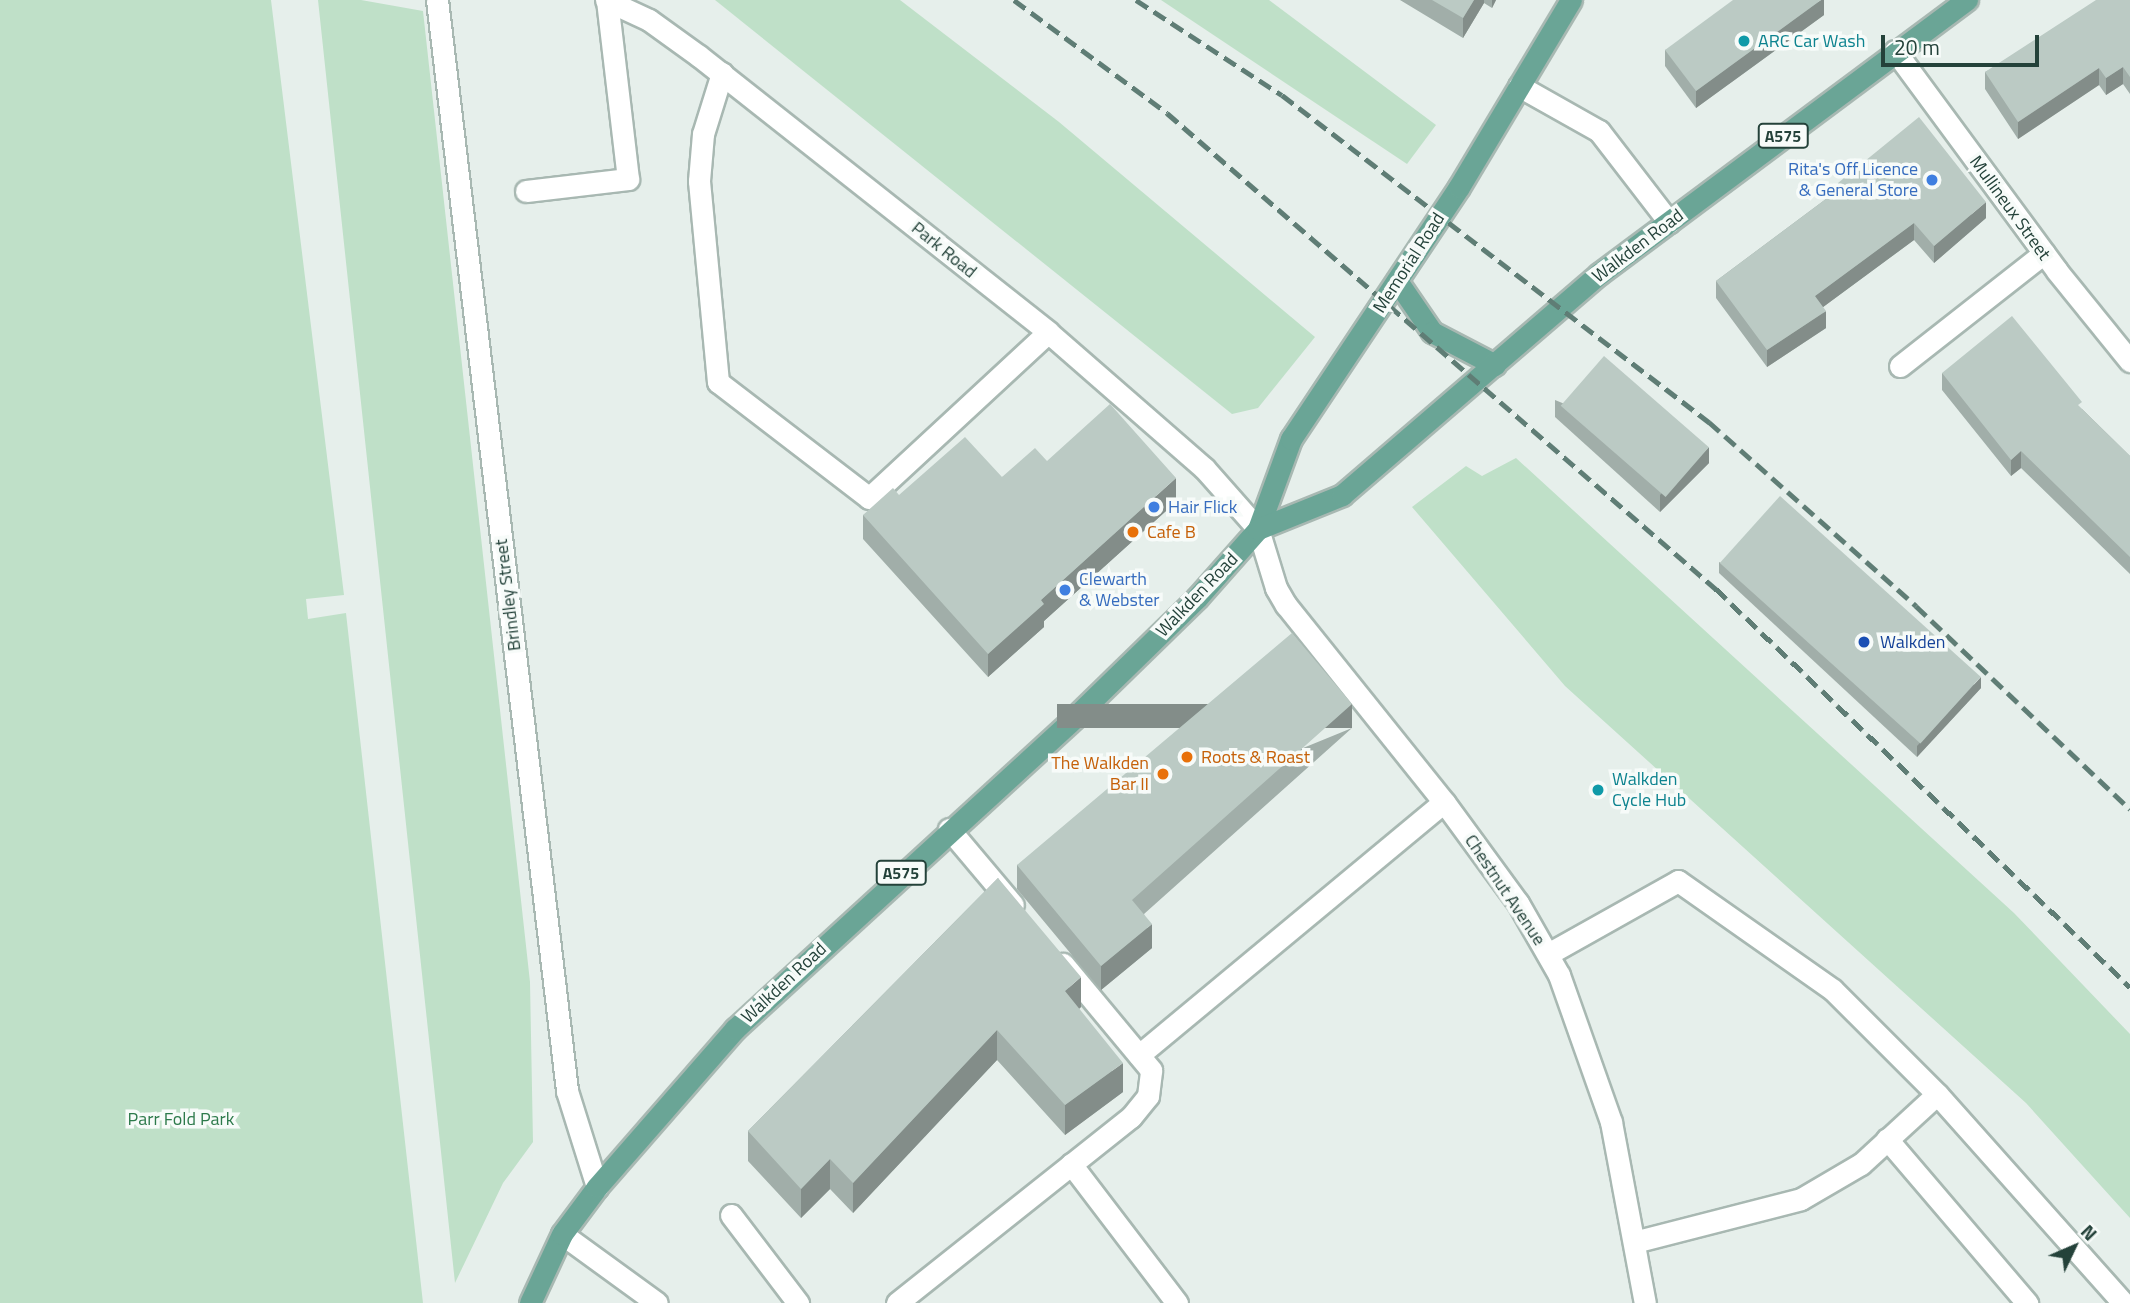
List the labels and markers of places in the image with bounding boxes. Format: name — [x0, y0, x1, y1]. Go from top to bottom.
place label: ARC Car Wash — [1758, 30, 1865, 52]
marker: ARC Car Wash — [1736, 33, 1752, 49]
place label: Rita's Off Licence & General Store — [1788, 159, 1918, 202]
marker: Rita's Off Licence & General Store — [1924, 172, 1940, 188]
place label: Hair Flick — [1168, 496, 1237, 518]
marker: Hair Flick — [1146, 499, 1162, 515]
place label: Cafe B — [1147, 521, 1196, 543]
marker: Cafe B — [1125, 524, 1141, 540]
place label: Clewarth & Webster — [1079, 569, 1159, 612]
marker: Clewarth & Webster — [1057, 582, 1073, 598]
place label: Walkden — [1880, 631, 1946, 653]
marker: Walkden — [1854, 632, 1874, 652]
place label: Roots & Roast — [1201, 746, 1310, 768]
marker: Roots & Roast — [1179, 749, 1195, 765]
place label: The Walkden Bar II — [1051, 753, 1149, 796]
marker: The Walkden Bar II — [1155, 766, 1171, 782]
place label: Walkden Cycle Hub — [1612, 769, 1686, 812]
marker: Walkden Cycle Hub — [1590, 782, 1606, 798]

